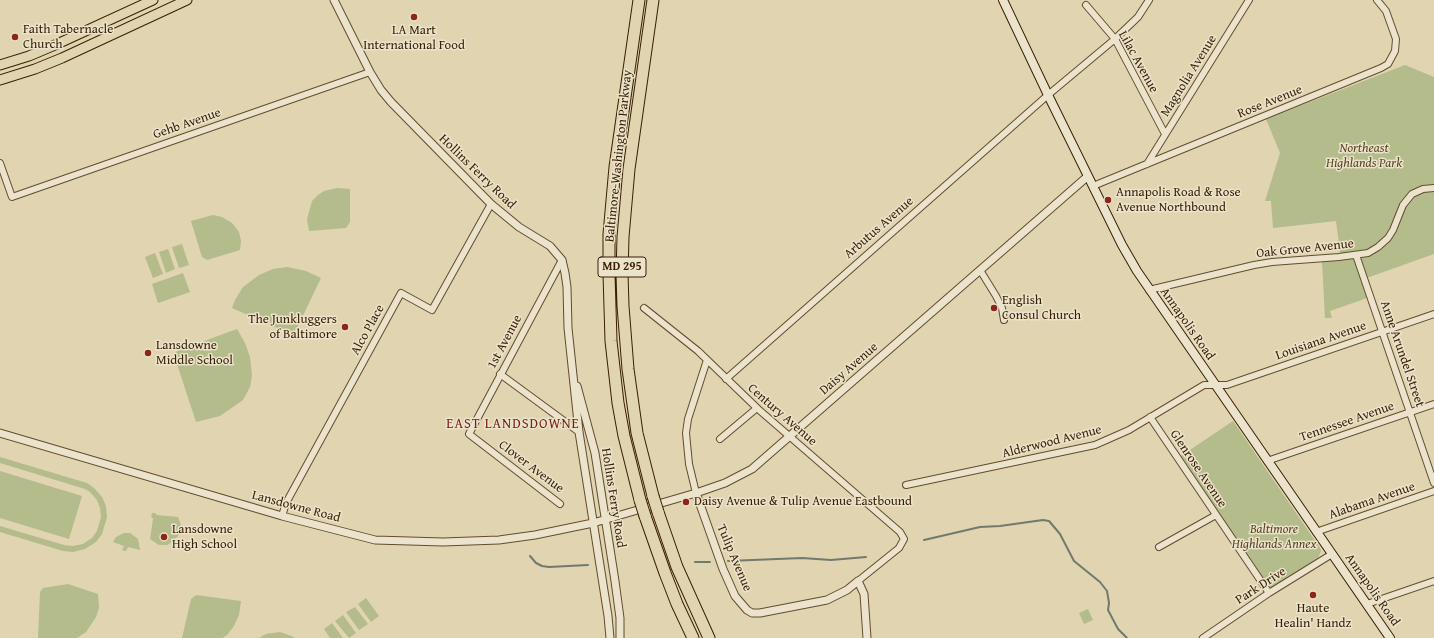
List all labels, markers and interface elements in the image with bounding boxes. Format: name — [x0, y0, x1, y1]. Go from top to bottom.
marker: LA Mart International Food — [409, 12, 419, 22]
place label: Faith Tabernacle Church — [23, 22, 113, 53]
place label: LA Mart International Food — [363, 23, 465, 54]
street label: Lilac Avenue — [1115, 28, 1161, 96]
marker: Faith Tabernacle Church — [10, 32, 20, 42]
street label: Magnolia Avenue — [1158, 32, 1220, 120]
street label: Baltimore-Washington Parkway — [602, 69, 636, 243]
street label: Rose Avenue — [1235, 82, 1305, 122]
street label: Gehb Avenue — [151, 105, 223, 143]
street label: Hollins Ferry Road — [435, 131, 519, 213]
park label: Northeast Highlands Park — [1326, 141, 1402, 172]
place label: Annapolis Road & Rose Avenue Northbound — [1116, 185, 1241, 216]
street label: Arbutus Avenue — [841, 194, 917, 262]
marker: Annapolis Road & Rose Avenue Northbound — [1103, 195, 1113, 205]
street label: Oak Grove Avenue — [1256, 236, 1354, 262]
road number: MD 295 — [598, 257, 646, 277]
street label: Annapolis Road — [1156, 285, 1218, 363]
place label: English Consul Church — [1002, 293, 1081, 324]
street label: Anne Arundel Street — [1376, 299, 1428, 409]
street label: Alco Place — [348, 302, 388, 358]
marker: English Consul Church — [989, 303, 999, 313]
place label: The Junkluggers of Baltimore — [248, 312, 337, 343]
street label: 1st Avenue — [484, 312, 526, 372]
street label: Louisiana Avenue — [1274, 318, 1368, 364]
marker: The Junkluggers of Baltimore — [340, 322, 350, 332]
place label: Lansdowne Middle School — [156, 338, 233, 369]
street label: Daisy Avenue — [817, 339, 881, 399]
marker: Lansdowne Middle School — [143, 348, 153, 358]
street label: Century Avenue — [744, 381, 820, 449]
street label: Tennessee Avenue — [1298, 399, 1396, 445]
district label: EAST LANDSDOWNE — [446, 416, 580, 432]
street label: Alderwood Avenue — [1001, 422, 1103, 462]
street label: Glenrose Avenue — [1166, 427, 1230, 511]
street label: Clover Avenue — [495, 437, 567, 497]
street label: Hollins Ferry Road — [597, 447, 629, 549]
street label: Alabama Avenue — [1327, 479, 1417, 523]
street label: Lansdowne Road — [250, 488, 342, 526]
place label: Daisy Avenue & Tulip Avenue Eastbound — [694, 494, 912, 510]
marker: Daisy Avenue & Tulip Avenue Eastbound — [681, 497, 691, 507]
place label: Lansdowne High School — [172, 522, 237, 553]
street label: Tulip Avenue — [713, 522, 755, 594]
park label: Baltimore Highlands Annex — [1232, 522, 1316, 553]
marker: Lansdowne High School — [159, 532, 169, 542]
street label: Annapolis Road — [1341, 551, 1403, 629]
street label: Park Drive — [1233, 564, 1289, 608]
marker: Haute Healin' Handz — [1308, 590, 1318, 600]
place label: Haute Healin' Handz — [1275, 601, 1351, 632]

